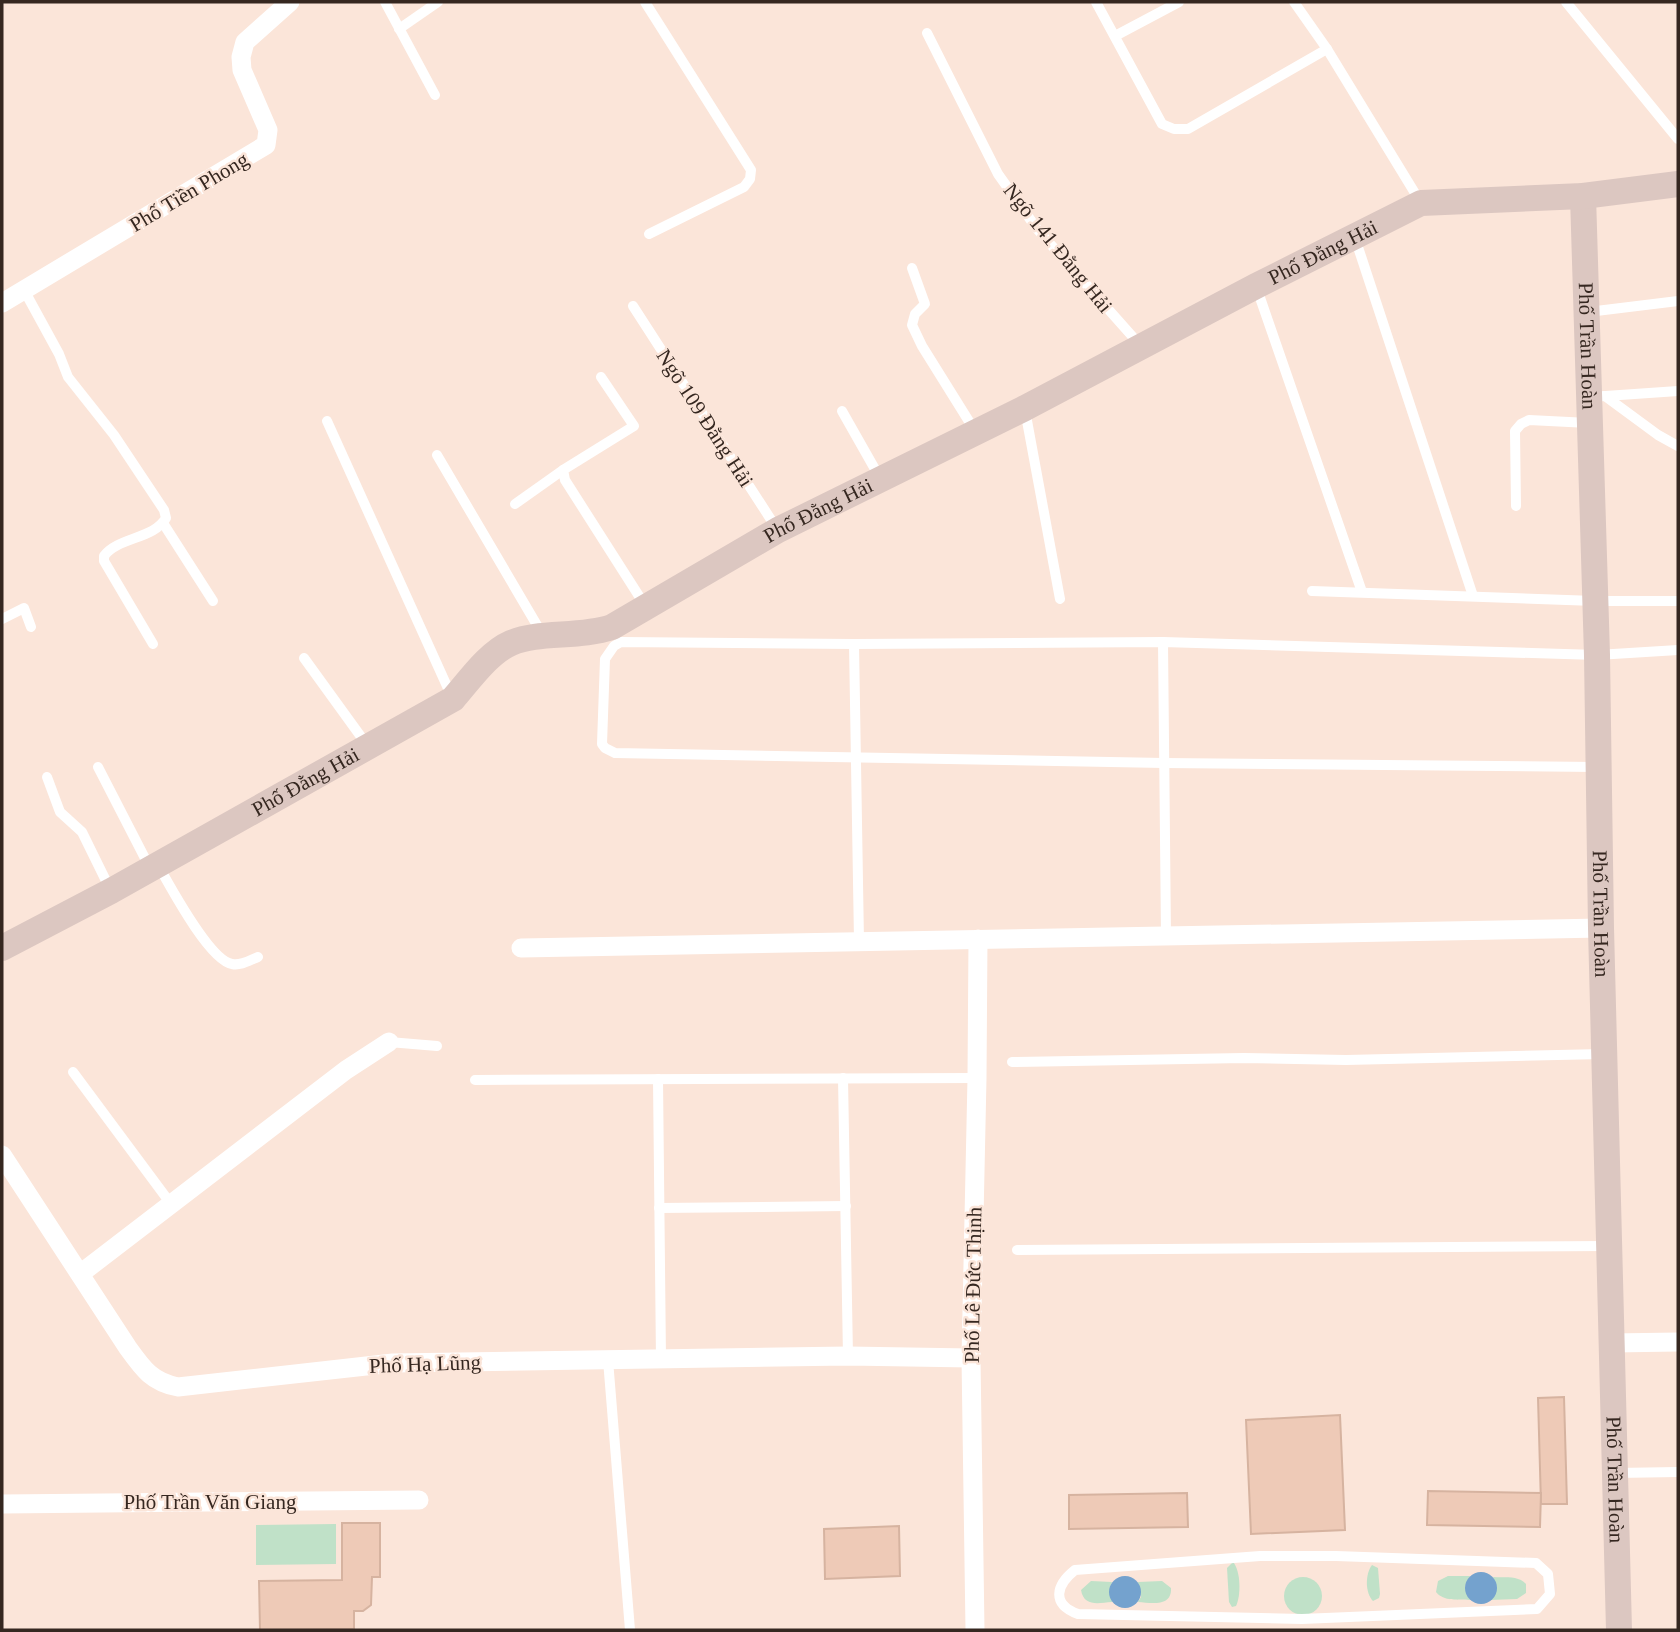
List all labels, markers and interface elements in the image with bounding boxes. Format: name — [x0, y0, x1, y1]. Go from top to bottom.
street label: Phố Tiền Phong — [125, 147, 253, 237]
street label: Ngõ 141 Đằng Hải — [999, 179, 1118, 318]
street label: Phố Đằng Hải — [1264, 215, 1382, 290]
street label: Phố Trần Hoàn — [1574, 282, 1602, 410]
street label: Ngõ 109 Đằng Hải — [652, 345, 759, 491]
street label: Phố Đằng Hải — [759, 473, 877, 548]
street label: Phố Đằng Hải — [248, 742, 363, 821]
street label: Phố Trần Hoàn — [1588, 850, 1614, 978]
street label: Phố Lê Đức Thịnh — [960, 1206, 986, 1363]
street label: Phố Hạ Lũng — [369, 1350, 482, 1378]
street label: Phố Trần Hoàn — [1602, 1416, 1629, 1544]
street label: Phố Trần Văn Giang — [124, 1490, 297, 1514]

